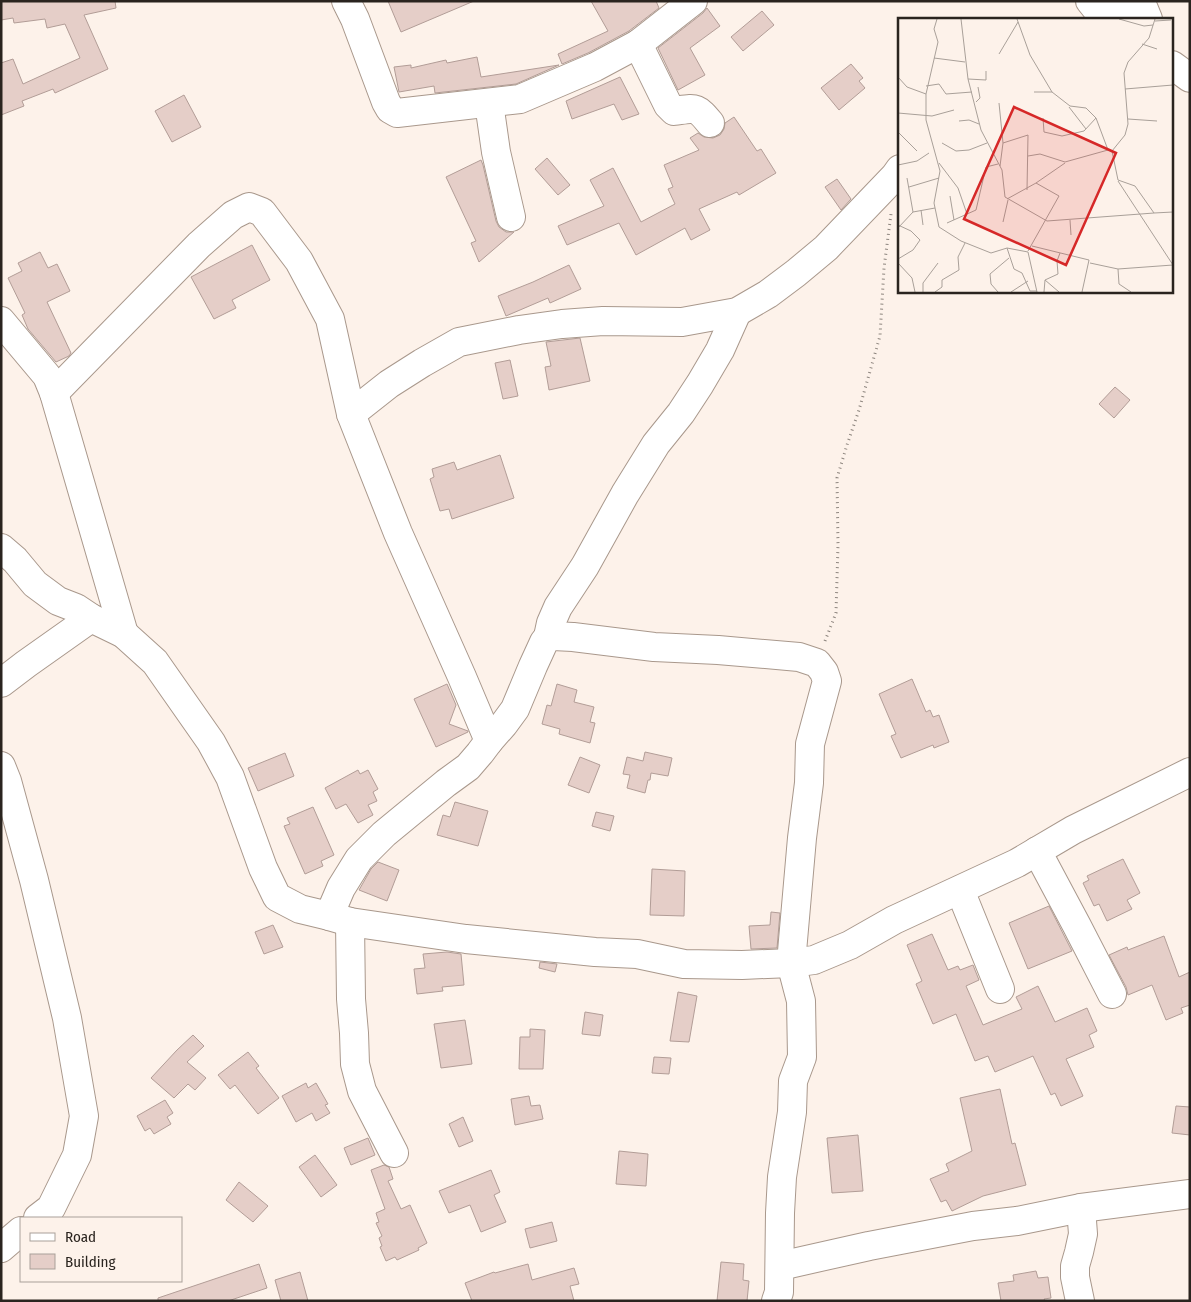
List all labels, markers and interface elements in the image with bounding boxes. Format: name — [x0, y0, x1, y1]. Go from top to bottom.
inset map — [898, 18, 1174, 292]
legend — [20, 1217, 182, 1282]
text: Road — [65, 1228, 96, 1246]
text: Building — [65, 1253, 116, 1271]

